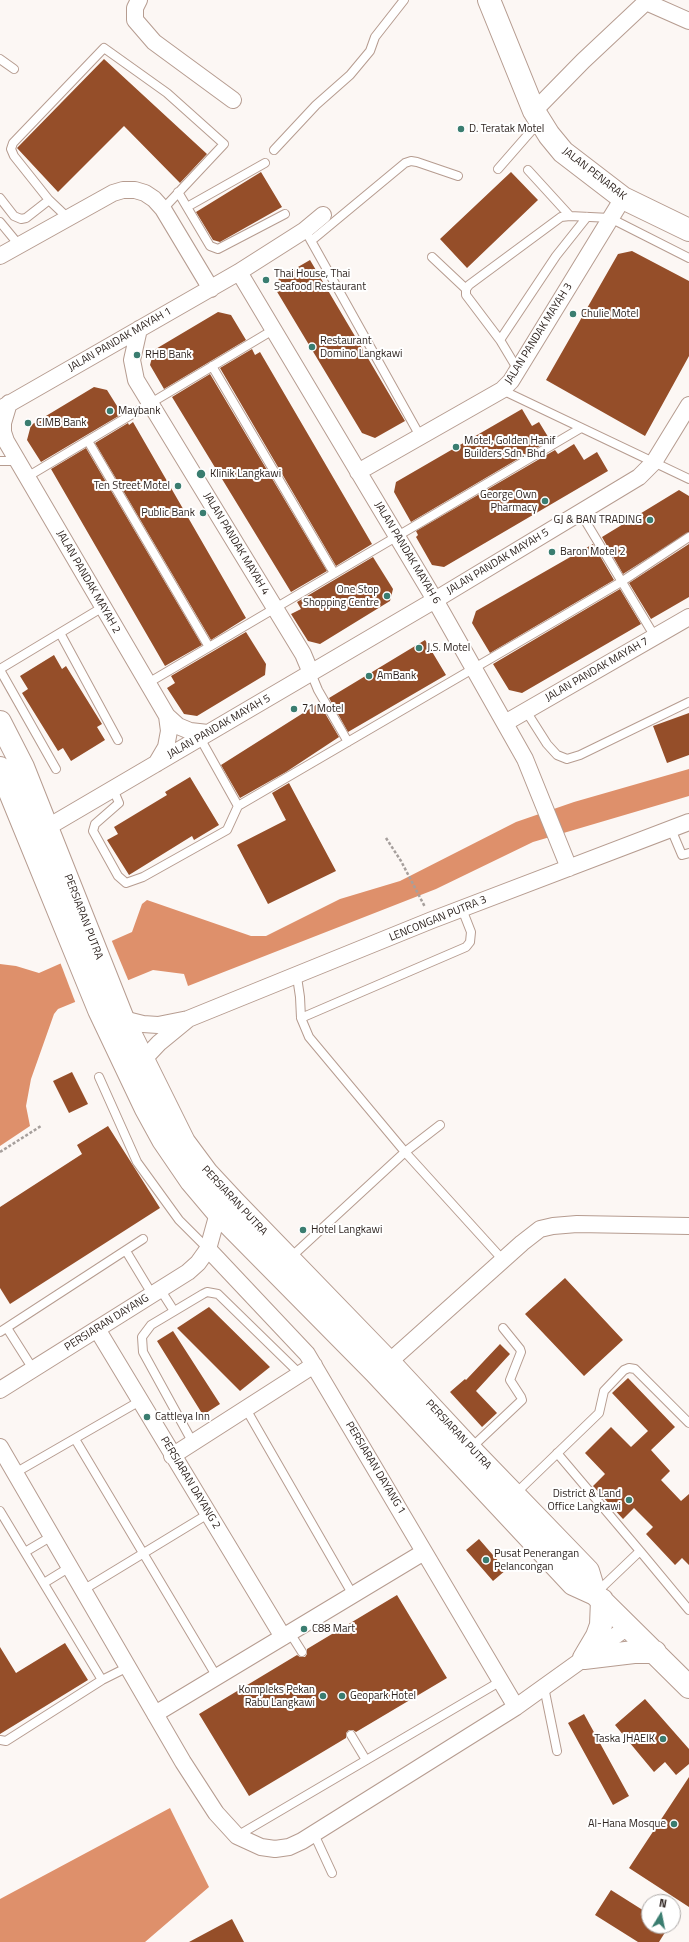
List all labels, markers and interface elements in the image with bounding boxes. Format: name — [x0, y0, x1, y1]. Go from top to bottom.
place label: D. Teratak Motel — [469, 122, 544, 136]
marker: D. Teratak Motel — [456, 124, 466, 134]
street label: JALAN PENARAK — [559, 145, 629, 203]
place label: Thai House, Thai Seafood Restaurant — [274, 267, 366, 293]
marker: Thai House, Thai Seafood Restaurant — [261, 275, 271, 285]
street label: JALAN PANDAK MAYAH 3 — [502, 281, 576, 387]
street label: JALAN PANDAK MAYAH 1 — [66, 305, 174, 375]
place label: Chulie Motel — [581, 307, 639, 321]
marker: Chulie Motel — [568, 309, 578, 319]
place label: Restaurant Domino Langkawi — [320, 334, 403, 360]
marker: Restaurant Domino Langkawi — [307, 342, 317, 352]
place label: RHB Bank — [145, 348, 192, 362]
marker: RHB Bank — [132, 350, 142, 360]
place label: Maybank — [118, 404, 160, 418]
marker: Maybank — [105, 406, 115, 416]
place label: CIMB Bank — [36, 416, 87, 430]
marker: CIMB Bank — [23, 418, 33, 428]
place label: Motel, Golden Hanif Builders Sdn. Bhd — [464, 434, 555, 460]
marker: Motel, Golden Hanif Builders Sdn. Bhd — [451, 442, 461, 452]
place label: Klinik Langkawi — [210, 467, 281, 481]
marker: Klinik Langkawi — [195, 468, 207, 480]
place label: Ten Street Motel — [94, 479, 170, 493]
marker: Ten Street Motel — [173, 481, 183, 491]
place label: George Own Pharmacy — [480, 488, 537, 514]
street label: JALAN PANDAK MAYAH 4 — [200, 490, 272, 598]
marker: George Own Pharmacy — [540, 496, 550, 506]
street label: JALAN PANDAK MAYAH 6 — [371, 499, 443, 607]
place label: Public Bank — [141, 506, 195, 520]
marker: Public Bank — [198, 508, 208, 518]
place label: GJ & BAN TRADING — [554, 513, 642, 527]
marker: GJ & BAN TRADING — [645, 515, 655, 525]
street label: JALAN PANDAK MAYAH 5 — [444, 526, 552, 598]
street label: JALAN PANDAK MAYAH 2 — [53, 528, 123, 636]
place label: Baron Motel 2 — [560, 545, 626, 559]
marker: Baron Motel 2 — [547, 547, 557, 557]
place label: One Stop Shopping Centre — [303, 583, 379, 609]
marker: One Stop Shopping Centre — [382, 591, 392, 601]
street label: JALAN PANDAK MAYAH 7 — [543, 635, 651, 705]
place label: J.S. Motel — [427, 641, 470, 655]
marker: J.S. Motel — [414, 643, 424, 653]
place label: AmBank — [377, 669, 416, 683]
marker: AmBank — [364, 671, 374, 681]
street label: JALAN PANDAK MAYAH 5 — [165, 692, 273, 762]
place label: 71 Motel — [302, 702, 344, 716]
marker: 71 Motel — [289, 704, 299, 714]
street label: PERSIARAN PUTRA — [61, 872, 105, 962]
street label: LENCONGAN PUTRA 3 — [387, 893, 489, 945]
street label: PERSIARAN PUTRA — [198, 1163, 270, 1239]
place label: Hotel Langkawi — [311, 1223, 382, 1237]
marker: Hotel Langkawi — [298, 1225, 308, 1235]
street label: PERSIARAN DAYANG — [62, 1292, 152, 1354]
street label: PERSIARAN PUTRA — [422, 1397, 494, 1473]
place label: Cattleya Inn — [155, 1410, 210, 1424]
marker: Cattleya Inn — [142, 1412, 152, 1422]
street label: PERSIARAN DAYANG 1 — [342, 1419, 408, 1517]
street label: PERSIARAN DAYANG 2 — [157, 1434, 223, 1532]
place label: District & Land Office Langkawi — [547, 1487, 621, 1513]
marker: District & Land Office Langkawi — [624, 1495, 634, 1505]
place label: Pusat Penerangan Pelancongan — [494, 1547, 579, 1573]
marker: Pusat Penerangan Pelancongan — [481, 1555, 491, 1565]
place label: C88 Mart — [312, 1622, 355, 1636]
marker: C88 Mart — [299, 1624, 309, 1634]
place label: Kompleks Pekan Rabu Langkawi — [239, 1683, 315, 1709]
place label: Geopark Hotel — [350, 1689, 416, 1703]
marker: Kompleks Pekan Rabu Langkawi — [318, 1691, 328, 1701]
marker: Geopark Hotel — [337, 1691, 347, 1701]
place label: Taska JHAEIK — [594, 1732, 655, 1746]
marker: Taska JHAEIK — [658, 1734, 668, 1744]
place label: Al-Hana Mosque — [588, 1817, 666, 1831]
marker: Al-Hana Mosque — [669, 1819, 679, 1829]
north arrow — [641, 1894, 681, 1934]
text: N — [658, 1895, 668, 1912]

